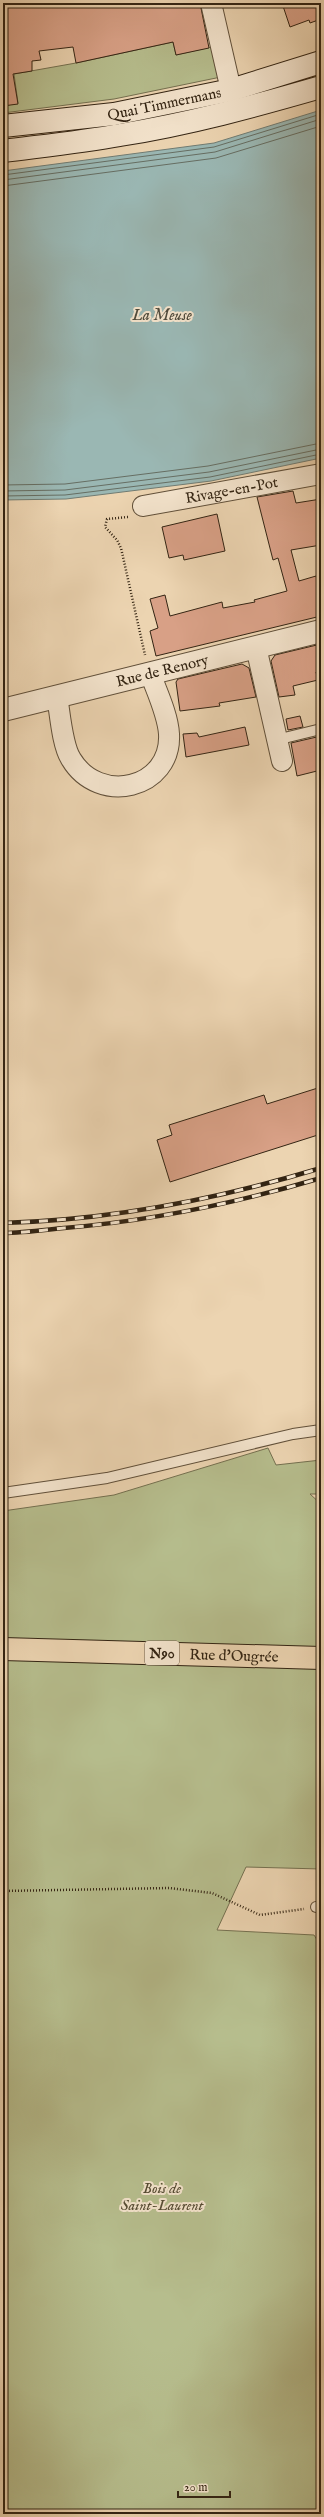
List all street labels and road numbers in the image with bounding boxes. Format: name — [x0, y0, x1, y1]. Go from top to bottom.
street label: Quai Timmermans — [107, 83, 223, 125]
street label: Rivage-en-Pot — [184, 473, 280, 508]
street label: Rue de Renory — [114, 650, 211, 692]
road number: N90 — [145, 1641, 179, 1665]
street label: Rue d'Ougrée — [189, 1645, 279, 1667]

